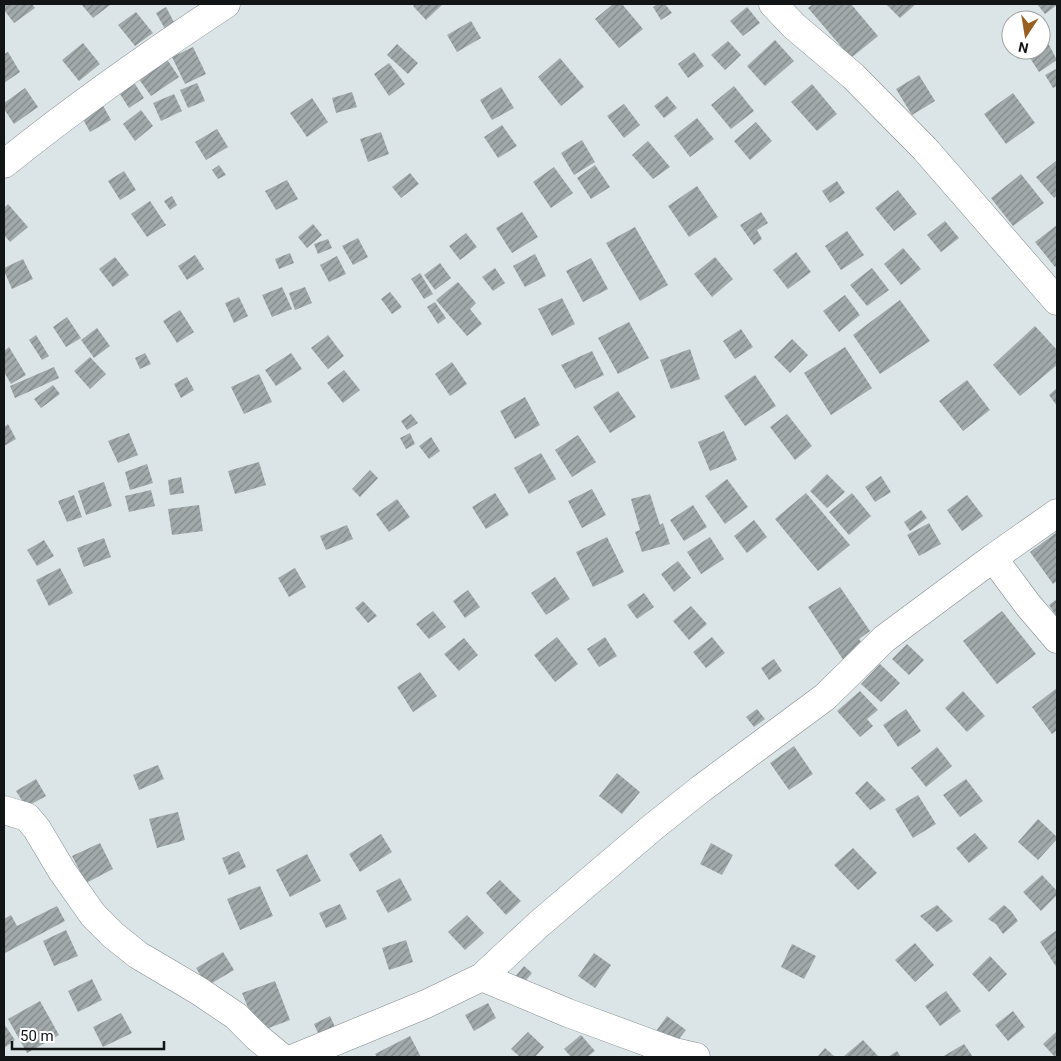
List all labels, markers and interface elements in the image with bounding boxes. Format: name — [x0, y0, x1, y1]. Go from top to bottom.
north arrow — [1001, 10, 1051, 60]
text: N — [1017, 39, 1030, 57]
scale bar — [12, 1018, 165, 1050]
text: 50 m — [20, 1027, 54, 1045]

